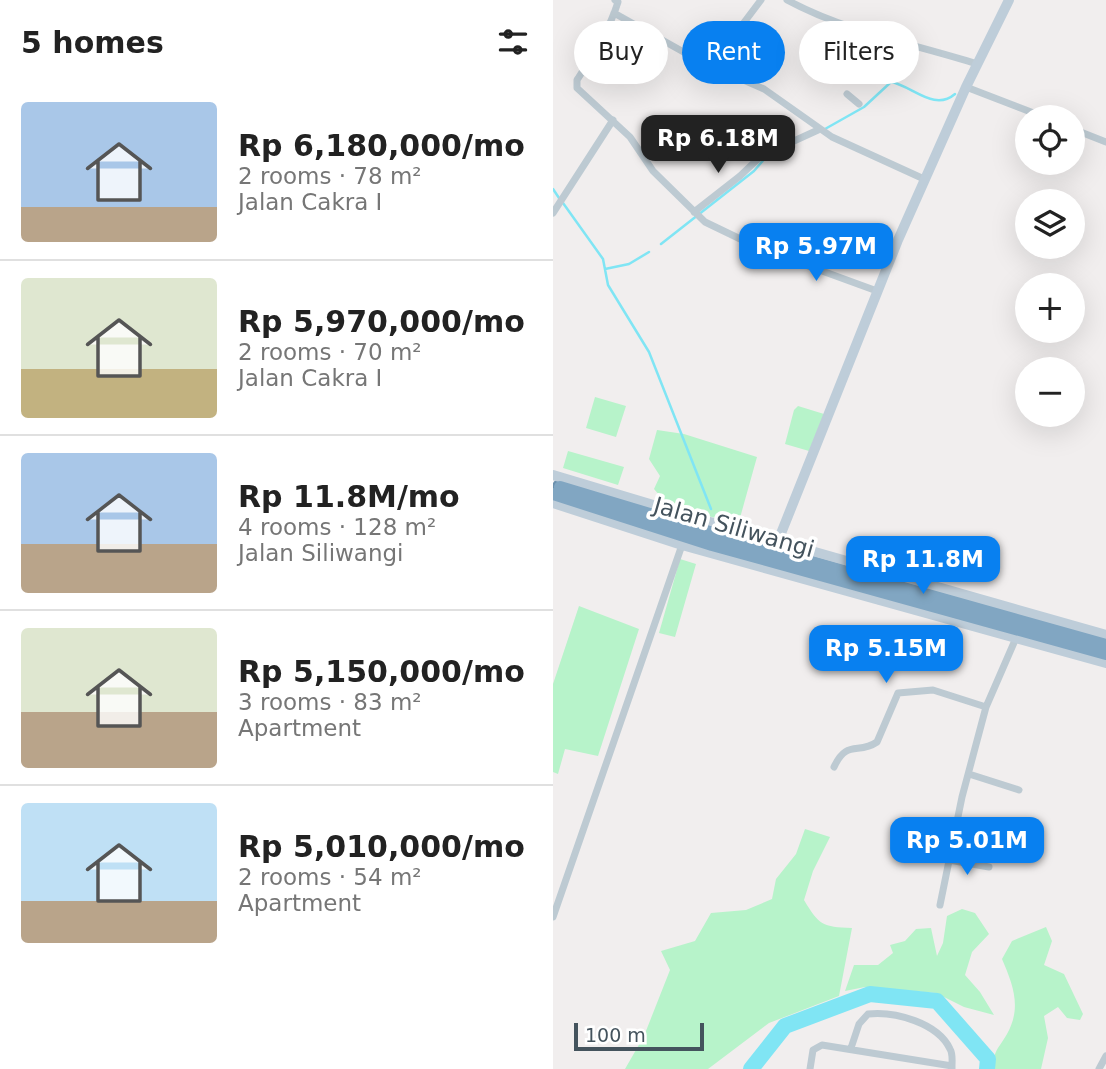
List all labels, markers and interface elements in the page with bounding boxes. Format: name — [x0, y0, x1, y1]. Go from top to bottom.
chip: Buy — [574, 21, 668, 84]
chip: Rent — [682, 21, 785, 84]
chip: Filters — [799, 21, 919, 84]
icon: filters — [494, 23, 532, 61]
text: 5 homes — [21, 25, 164, 60]
map controls — [1015, 105, 1085, 427]
button: locate — [1015, 105, 1085, 175]
pin: Rp 6.18M — [646, 116, 790, 175]
text: Rp 6.18M — [657, 125, 779, 151]
text: Rp 6,180,000/mo — [238, 128, 525, 163]
icon: home — [77, 130, 161, 214]
text: 2 rooms · 78 m² — [238, 163, 422, 189]
text: Jalan Cakra I — [238, 189, 382, 215]
button: layers — [1015, 189, 1085, 259]
pin: Rp 5.97M — [744, 224, 888, 283]
text: Rp 5.97M — [755, 233, 877, 259]
button: + — [1015, 273, 1085, 343]
text: Rp 5,970,000/mo — [238, 304, 525, 339]
icon: home — [77, 306, 161, 390]
text: 2 rooms · 70 m² — [238, 339, 422, 365]
button: − — [1015, 357, 1085, 427]
text: Jalan Cakra I — [238, 365, 382, 391]
text: Rp 11.8M/mo — [238, 479, 460, 514]
icon: home — [77, 481, 161, 565]
street label: Jalan Siliwangi — [649, 491, 817, 562]
text: 4 rooms · 128 m² — [238, 514, 436, 540]
pin: Rp 11.8M — [851, 536, 995, 596]
text: Jalan Siliwangi — [238, 540, 404, 566]
text: Rp 11.8M — [862, 546, 984, 572]
pin: Rp 5.15M — [814, 626, 958, 685]
text: Rp 5.15M — [825, 635, 947, 661]
text: Rp 5,150,000/mo — [238, 654, 525, 689]
icon: home — [77, 656, 161, 740]
text: 3 rooms · 83 m² — [238, 689, 422, 715]
text: Apartment — [238, 715, 361, 741]
pin: Rp 5.01M — [895, 818, 1039, 877]
text: Rp 5.01M — [906, 827, 1028, 853]
text: Rp 5,010,000/mo — [238, 829, 525, 864]
icon: home — [77, 831, 161, 915]
text: 2 rooms · 54 m² — [238, 864, 422, 890]
text: Apartment — [238, 890, 361, 916]
scale bar — [574, 1020, 703, 1052]
text: 100 m — [585, 1024, 646, 1046]

